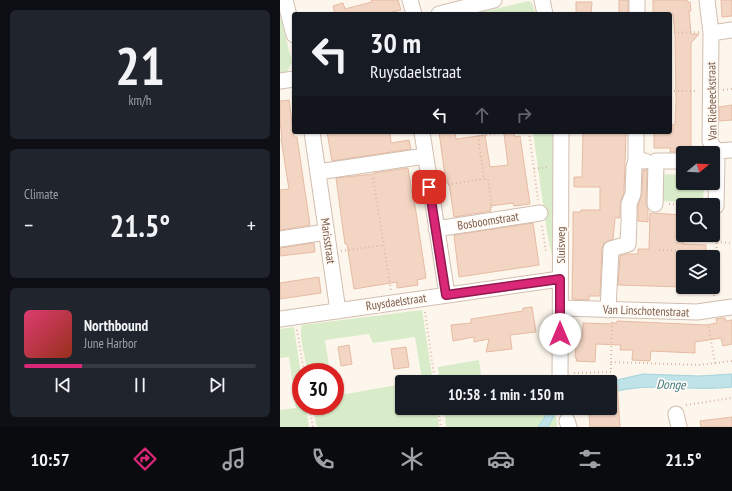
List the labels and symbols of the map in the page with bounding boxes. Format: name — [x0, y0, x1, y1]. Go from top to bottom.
street label: Van Riebeeckstraat — [703, 61, 720, 141]
north arrow — [676, 146, 720, 190]
pin — [412, 170, 446, 204]
street label: Bosboomstraat — [456, 208, 520, 233]
street label: Marisstraat — [318, 217, 339, 265]
street label: Sluisweg — [553, 227, 568, 263]
street label: Ruysdaelstraat — [365, 290, 428, 313]
street label: Van Linschotenstraat — [602, 301, 690, 320]
position arrow — [539, 313, 581, 355]
speed limit sign: 30 — [292, 363, 344, 415]
water label: Donge — [656, 375, 687, 394]

